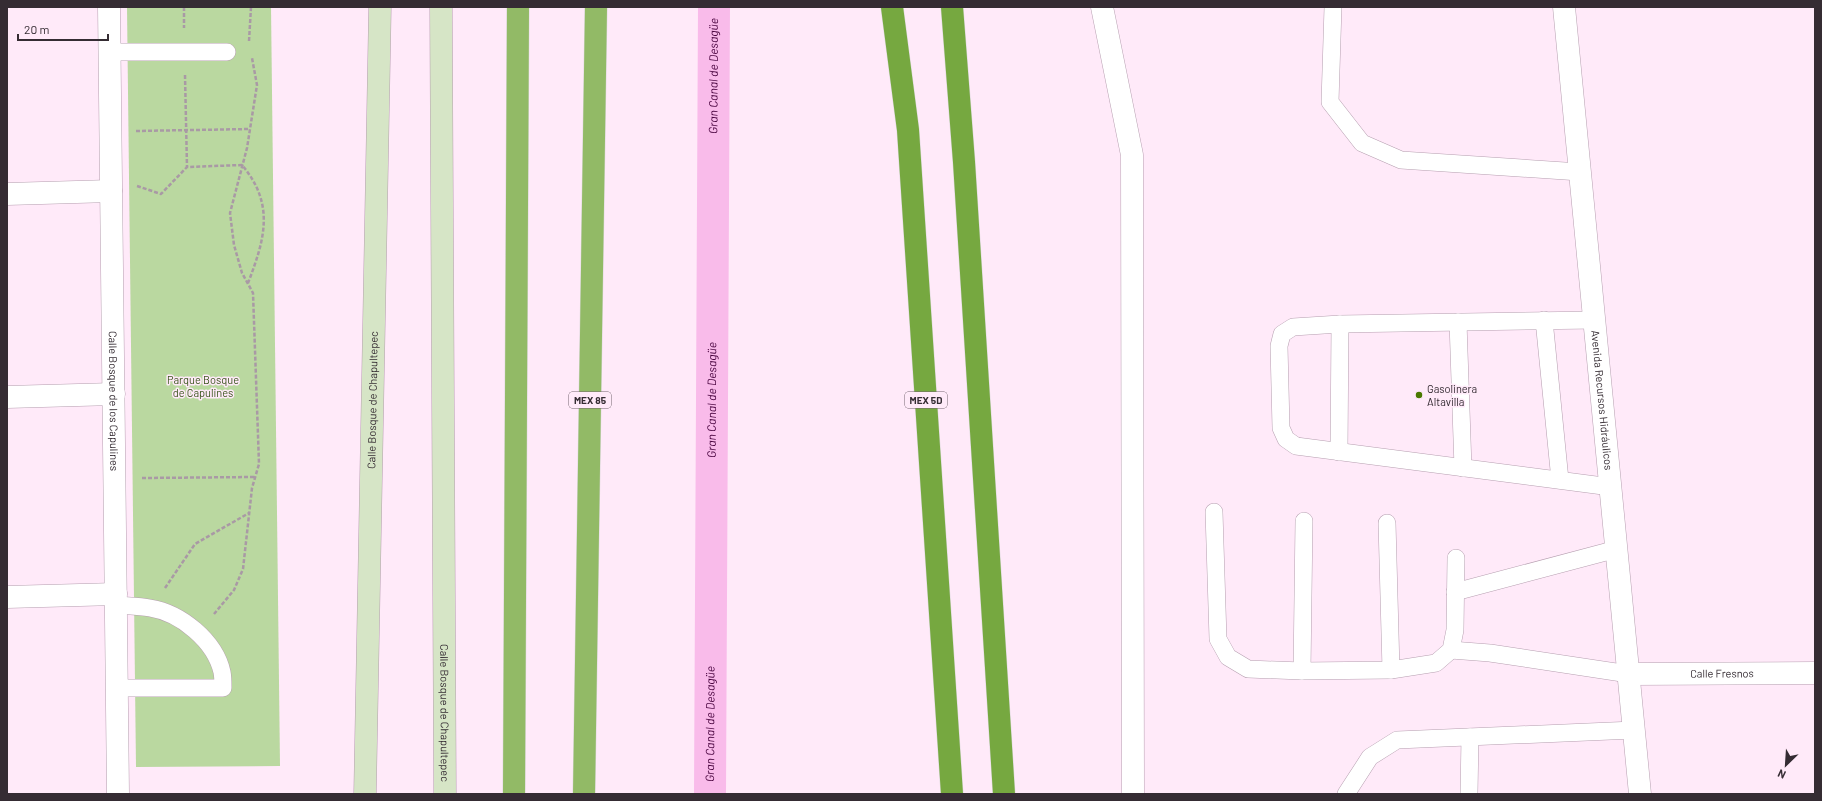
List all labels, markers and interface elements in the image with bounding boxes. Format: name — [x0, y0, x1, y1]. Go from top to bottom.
scale bar — [18, 16, 108, 42]
water label: Gran Canal de Desagüe — [705, 18, 720, 134]
text: 20 m — [24, 22, 50, 36]
street label: Avenida Recursos Hidráulicos — [1589, 329, 1616, 471]
street label: Calle Bosque de los Capulines — [107, 331, 121, 471]
street label: Calle Bosque de Chapultepec — [364, 331, 380, 469]
water label: Gran Canal de Desagüe — [704, 342, 718, 458]
park label: Parque Bosque de Capulines — [167, 373, 239, 399]
place label: Gasolinera Altavilla — [1427, 382, 1477, 408]
marker: Gasolinera Altavilla — [1414, 390, 1424, 400]
road number: MEX 85 — [569, 392, 611, 408]
road number: MEX 5D — [905, 392, 947, 408]
street label: Calle Bosque de Chapultepec — [438, 644, 452, 782]
water label: Gran Canal de Desagüe — [702, 666, 717, 782]
street label: Calle Fresnos — [1690, 666, 1754, 680]
north arrow — [1766, 745, 1806, 785]
text: N — [1775, 767, 1788, 782]

